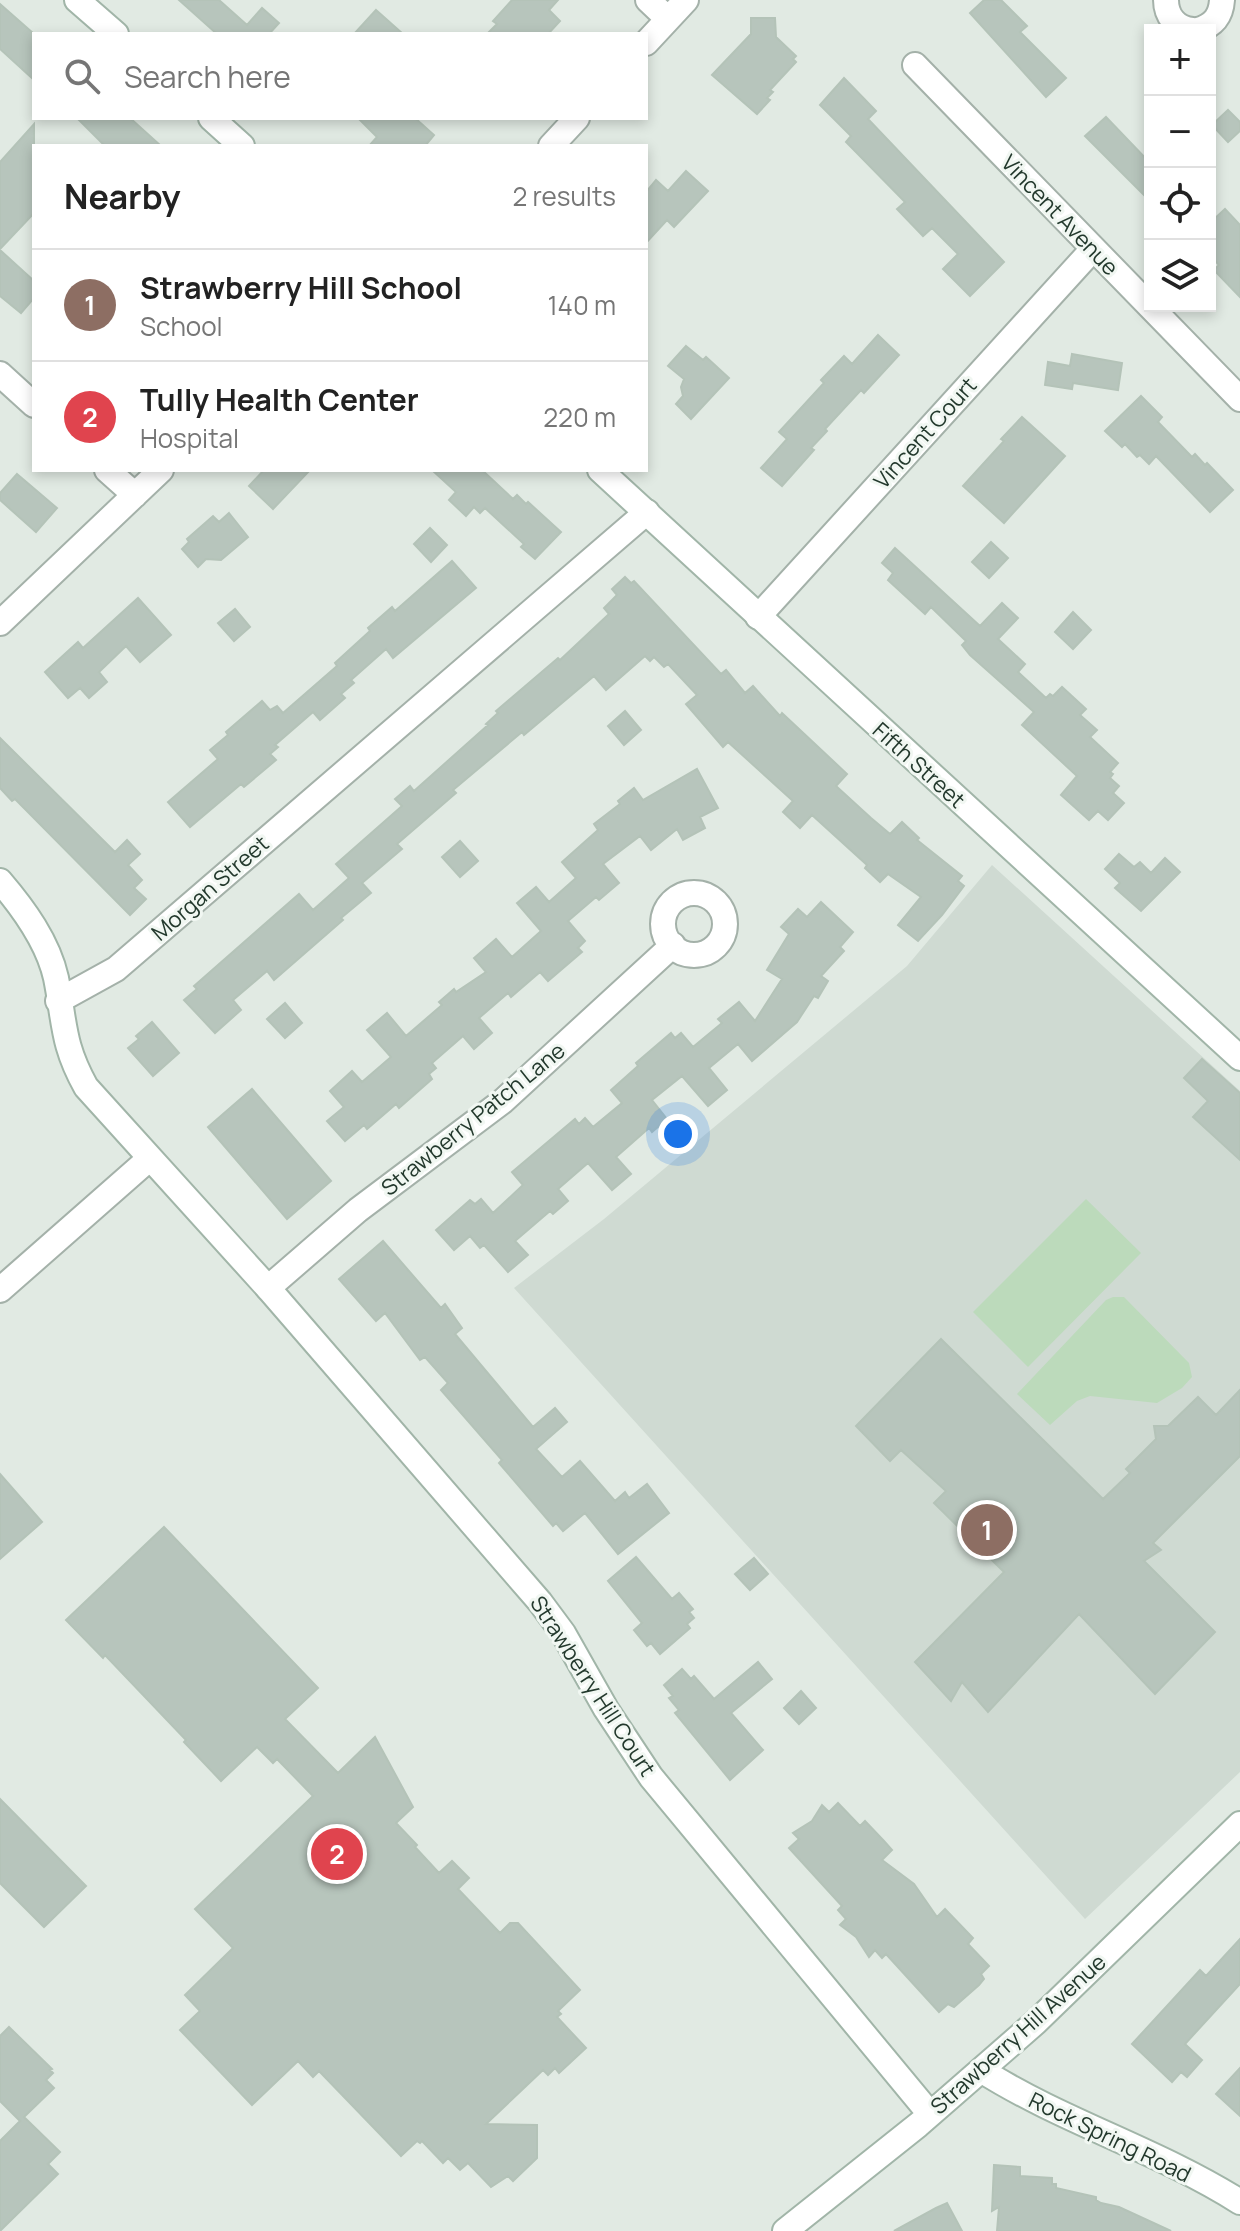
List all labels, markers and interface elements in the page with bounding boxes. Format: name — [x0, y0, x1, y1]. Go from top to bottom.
map controls — [1144, 24, 1216, 312]
button: + — [1144, 24, 1216, 96]
search box — [32, 32, 648, 120]
icon: search — [60, 54, 104, 98]
text: Search here — [124, 56, 291, 97]
button: − — [1144, 96, 1216, 168]
street label: Vincent Avenue — [995, 148, 1125, 282]
button: locate — [1144, 168, 1216, 240]
text: Nearby — [64, 173, 180, 219]
text: 2 results — [512, 178, 616, 214]
button: layers — [1144, 240, 1216, 312]
text: Strawberry Hill School — [140, 267, 462, 308]
text: 1 — [84, 287, 96, 323]
text: 140 m — [547, 287, 616, 323]
text: School — [140, 308, 223, 344]
street label: Vincent Court — [867, 371, 983, 495]
text: Tully Health Center — [140, 379, 419, 420]
text: 2 — [82, 399, 98, 435]
text: 220 m — [543, 399, 616, 435]
text: Hospital — [140, 420, 239, 456]
street label: Fifth Street — [866, 715, 972, 815]
street label: Morgan Street — [145, 829, 275, 947]
street label: Strawberry Patch Lane — [375, 1035, 571, 1203]
your location — [658, 1114, 698, 1154]
pin: 1 — [961, 1500, 1013, 1560]
street label: Strawberry Hill Court — [523, 1590, 663, 1782]
pin: 2 — [311, 1824, 363, 1884]
street label: Strawberry Hill Avenue — [924, 1947, 1112, 2121]
street label: Rock Spring Road — [1024, 2085, 1196, 2189]

